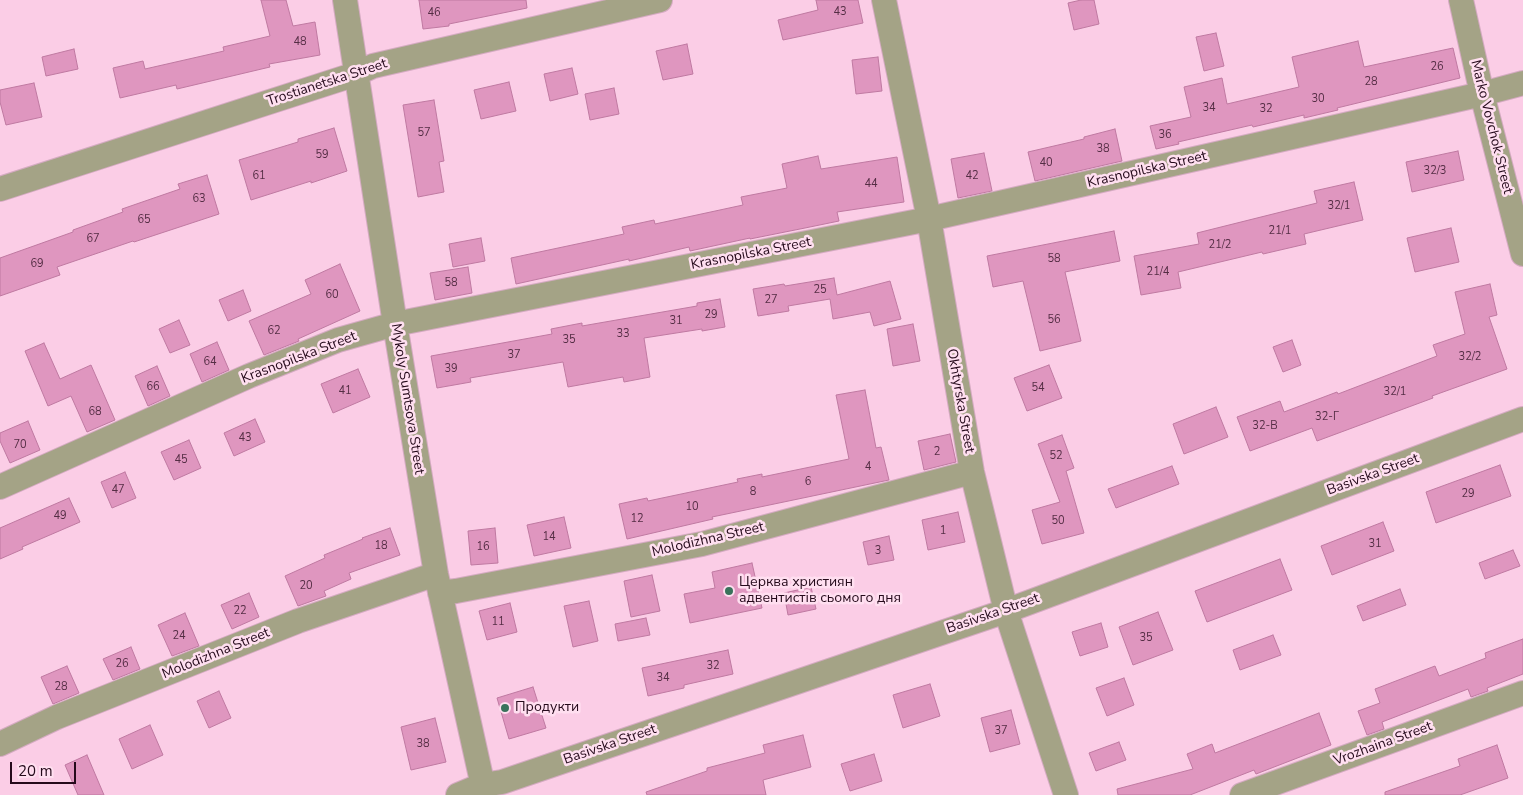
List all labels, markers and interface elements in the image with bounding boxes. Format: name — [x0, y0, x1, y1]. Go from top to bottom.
house number: 43 — [833, 5, 847, 19]
house number: 46 — [427, 6, 441, 20]
house number: 48 — [293, 35, 307, 49]
street label: Trostianetska Street — [265, 56, 389, 110]
street label: Marko Vovchok Street — [1466, 58, 1516, 196]
house number: 26 — [1430, 60, 1444, 74]
house number: 28 — [1364, 75, 1378, 89]
house number: 30 — [1311, 92, 1325, 106]
house number: 34 — [1202, 101, 1216, 115]
house number: 32 — [1259, 102, 1273, 116]
house number: 57 — [417, 126, 431, 140]
house number: 36 — [1158, 128, 1172, 142]
house number: 38 — [1096, 142, 1110, 156]
house number: 59 — [315, 148, 329, 162]
street label: Krasnopilska Street — [1086, 148, 1208, 192]
house number: 40 — [1039, 156, 1053, 170]
house number: 32/3 — [1424, 164, 1446, 178]
house number: 61 — [252, 169, 266, 183]
house number: 42 — [965, 169, 979, 183]
house number: 44 — [864, 177, 878, 191]
house number: 63 — [192, 192, 206, 206]
house number: 32/1 — [1328, 199, 1350, 213]
house number: 65 — [137, 213, 151, 227]
house number: 21/1 — [1269, 224, 1291, 238]
house number: 67 — [86, 232, 100, 246]
street label: Krasnopilska Street — [690, 234, 812, 274]
house number: 21/2 — [1209, 238, 1231, 252]
house number: 58 — [1047, 252, 1061, 266]
house number: 69 — [30, 257, 44, 271]
house number: 21/4 — [1147, 265, 1169, 279]
house number: 58 — [444, 276, 458, 290]
house number: 25 — [813, 283, 827, 297]
house number: 60 — [325, 288, 339, 302]
house number: 27 — [764, 293, 778, 307]
house number: 29 — [704, 308, 718, 322]
house number: 56 — [1047, 313, 1061, 327]
house number: 31 — [669, 314, 683, 328]
street label: Mykoly Sumtsova Street — [387, 322, 427, 476]
house number: 62 — [267, 324, 281, 338]
house number: 33 — [616, 327, 630, 341]
street label: Krasnopilska Street — [239, 328, 359, 388]
house number: 35 — [562, 333, 576, 347]
street label: Okhtyrska Street — [943, 347, 977, 455]
house number: 37 — [507, 348, 521, 362]
house number: 32/2 — [1459, 350, 1481, 364]
house number: 64 — [203, 355, 217, 369]
house number: 39 — [444, 362, 458, 376]
house number: 66 — [146, 380, 160, 394]
house number: 54 — [1031, 381, 1045, 395]
house number: 41 — [338, 384, 352, 398]
house number: 32/1 — [1384, 385, 1406, 399]
house number: 68 — [88, 405, 102, 419]
house number: 32-Г — [1315, 410, 1339, 424]
house number: 32-В — [1252, 419, 1278, 433]
house number: 43 — [238, 431, 252, 445]
house number: 70 — [13, 438, 27, 452]
house number: 2 — [934, 445, 940, 459]
house number: 52 — [1049, 449, 1063, 463]
street label: Basivska Street — [1325, 451, 1421, 499]
house number: 45 — [174, 453, 188, 467]
house number: 4 — [865, 460, 871, 474]
house number: 6 — [805, 475, 811, 489]
house number: 47 — [111, 483, 125, 497]
house number: 8 — [750, 485, 756, 499]
house number: 29 — [1461, 487, 1475, 501]
house number: 10 — [685, 500, 699, 514]
house number: 49 — [53, 509, 67, 523]
house number: 12 — [630, 512, 644, 526]
house number: 50 — [1051, 514, 1065, 528]
street label: Molodizhna Street — [650, 519, 766, 561]
house number: 1 — [940, 524, 946, 538]
house number: 14 — [542, 530, 556, 544]
house number: 31 — [1368, 537, 1382, 551]
house number: 18 — [374, 539, 388, 553]
house number: 16 — [476, 540, 490, 554]
house number: 3 — [875, 544, 881, 558]
place label: Церква християн адвентистів сьомого дня — [739, 575, 901, 608]
house number: 20 — [299, 579, 313, 593]
marker: Церква християн адвентистів сьомого дня — [723, 585, 735, 597]
street label: Basivska Street — [944, 590, 1042, 638]
house number: 22 — [233, 604, 247, 618]
house number: 11 — [491, 615, 505, 629]
street label: Molodizhna Street — [160, 625, 272, 683]
house number: 24 — [172, 629, 186, 643]
house number: 35 — [1139, 631, 1153, 645]
house number: 26 — [115, 657, 129, 671]
house number: 32 — [706, 659, 720, 673]
house number: 34 — [656, 671, 670, 685]
house number: 28 — [54, 680, 68, 694]
place label: Продукти — [515, 700, 579, 716]
marker: Продукти — [499, 702, 511, 714]
street label: Vrozhaina Street — [1331, 718, 1435, 770]
street label: Basivska Street — [561, 721, 659, 769]
house number: 37 — [994, 724, 1008, 738]
house number: 38 — [416, 737, 430, 751]
scale bar — [12, 752, 79, 784]
text: 20 m — [18, 761, 53, 781]

